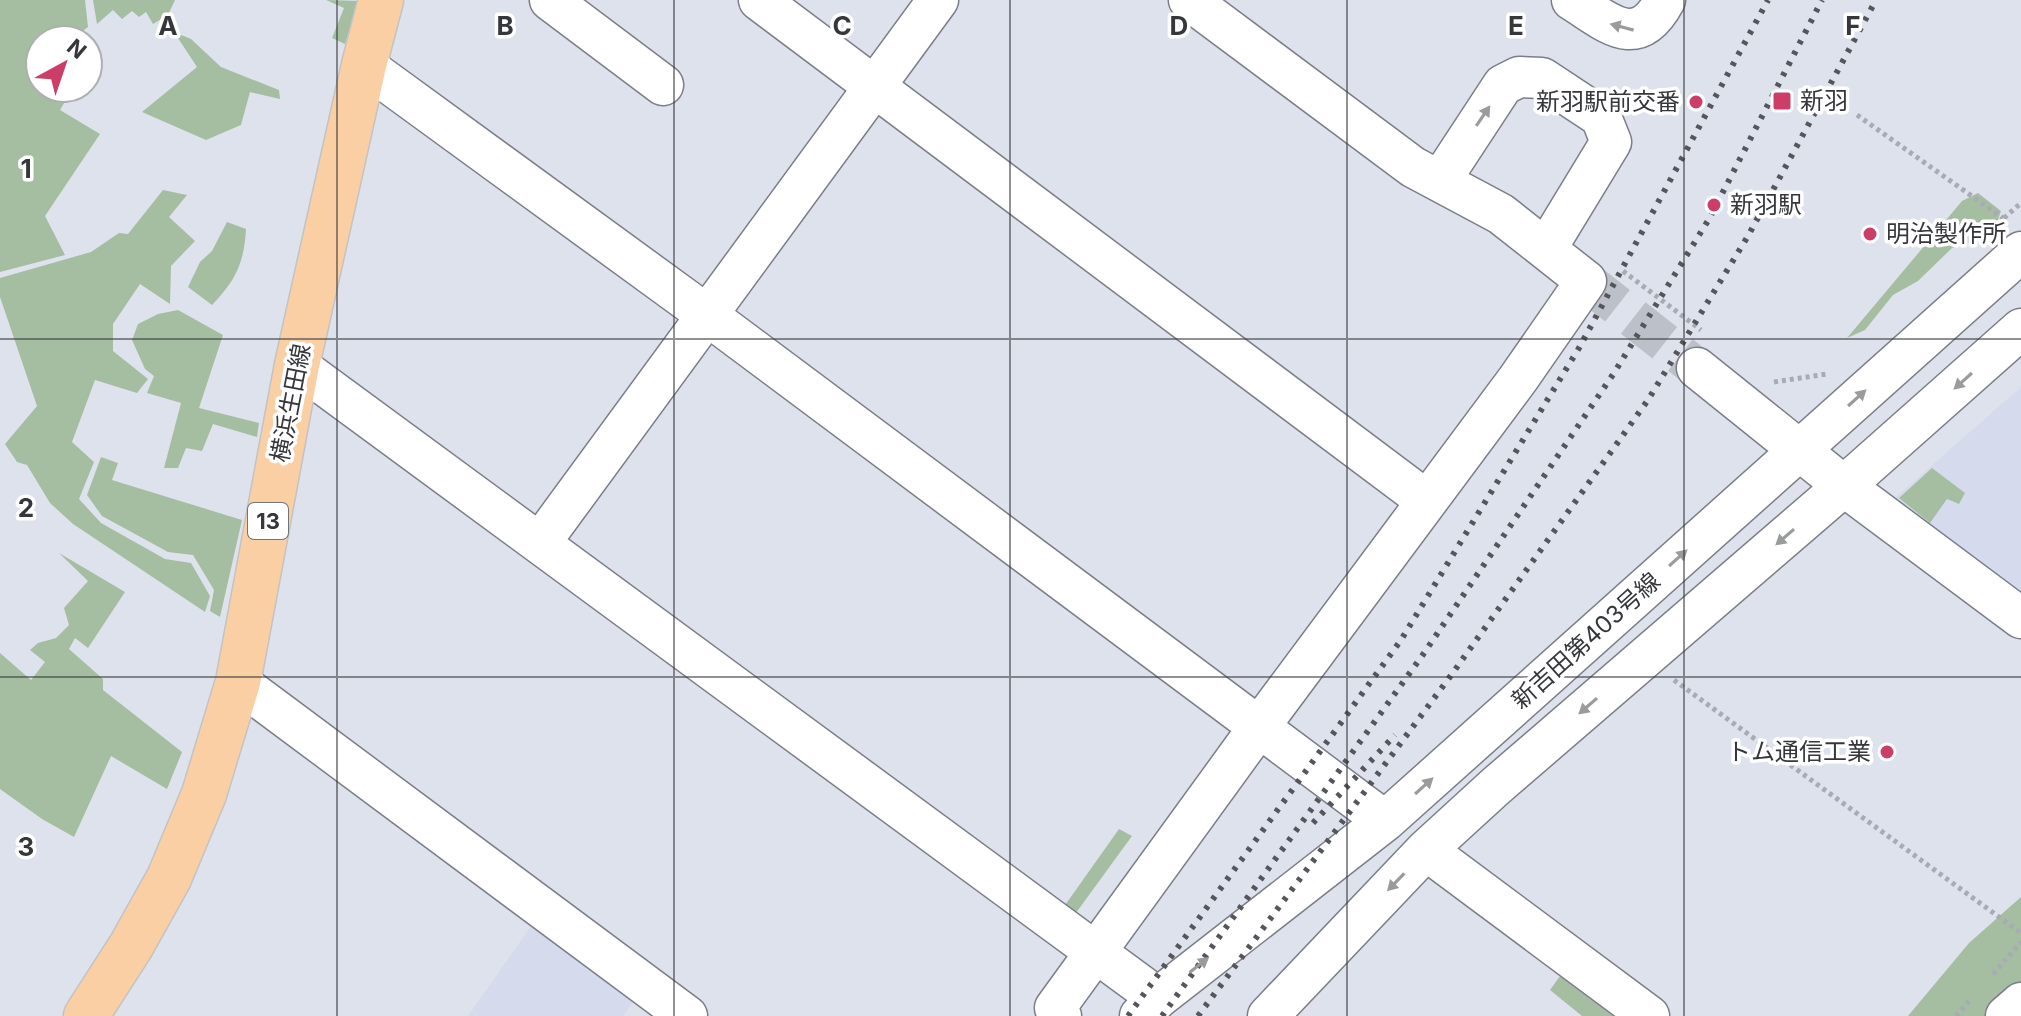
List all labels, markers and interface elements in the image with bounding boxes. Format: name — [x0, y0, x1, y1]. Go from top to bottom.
text: A — [158, 10, 178, 41]
text: B — [496, 10, 514, 41]
text: C — [832, 10, 852, 41]
text: D — [1170, 10, 1188, 41]
text: E — [1508, 10, 1524, 41]
text: F — [1845, 10, 1861, 41]
one-way arrow — [1609, 20, 1634, 32]
north arrow — [24, 24, 104, 104]
text: N — [62, 33, 92, 64]
place label: 新羽 — [1800, 86, 1848, 115]
place label: 新羽駅前交番 — [1536, 87, 1680, 116]
marker: 新羽 — [1771, 90, 1793, 112]
marker: 新羽駅前交番 — [1687, 93, 1705, 111]
one-way arrow — [1475, 105, 1490, 126]
text: 1 — [20, 153, 32, 184]
place label: 新羽駅 — [1730, 190, 1802, 219]
marker: 新羽駅 — [1705, 196, 1723, 214]
place label: 明治製作所 — [1886, 219, 2006, 248]
marker: 明治製作所 — [1861, 225, 1879, 243]
street label: 横浜生田線 — [265, 341, 316, 465]
one-way arrow — [1953, 371, 1972, 389]
one-way arrow — [1848, 390, 1867, 408]
text: 2 — [18, 492, 34, 523]
road number: 13 — [248, 503, 288, 539]
one-way arrow — [1775, 528, 1795, 545]
one-way arrow — [1669, 550, 1688, 568]
street label: 新吉田第403号線 — [1506, 566, 1666, 715]
one-way arrow — [1578, 697, 1598, 714]
place label: トム通信工業 — [1727, 737, 1871, 766]
marker: トム通信工業 — [1878, 743, 1896, 761]
one-way arrow — [1415, 777, 1434, 795]
text: 3 — [18, 831, 34, 862]
one-way arrow — [1387, 872, 1405, 891]
one-way arrow — [1189, 958, 1209, 974]

